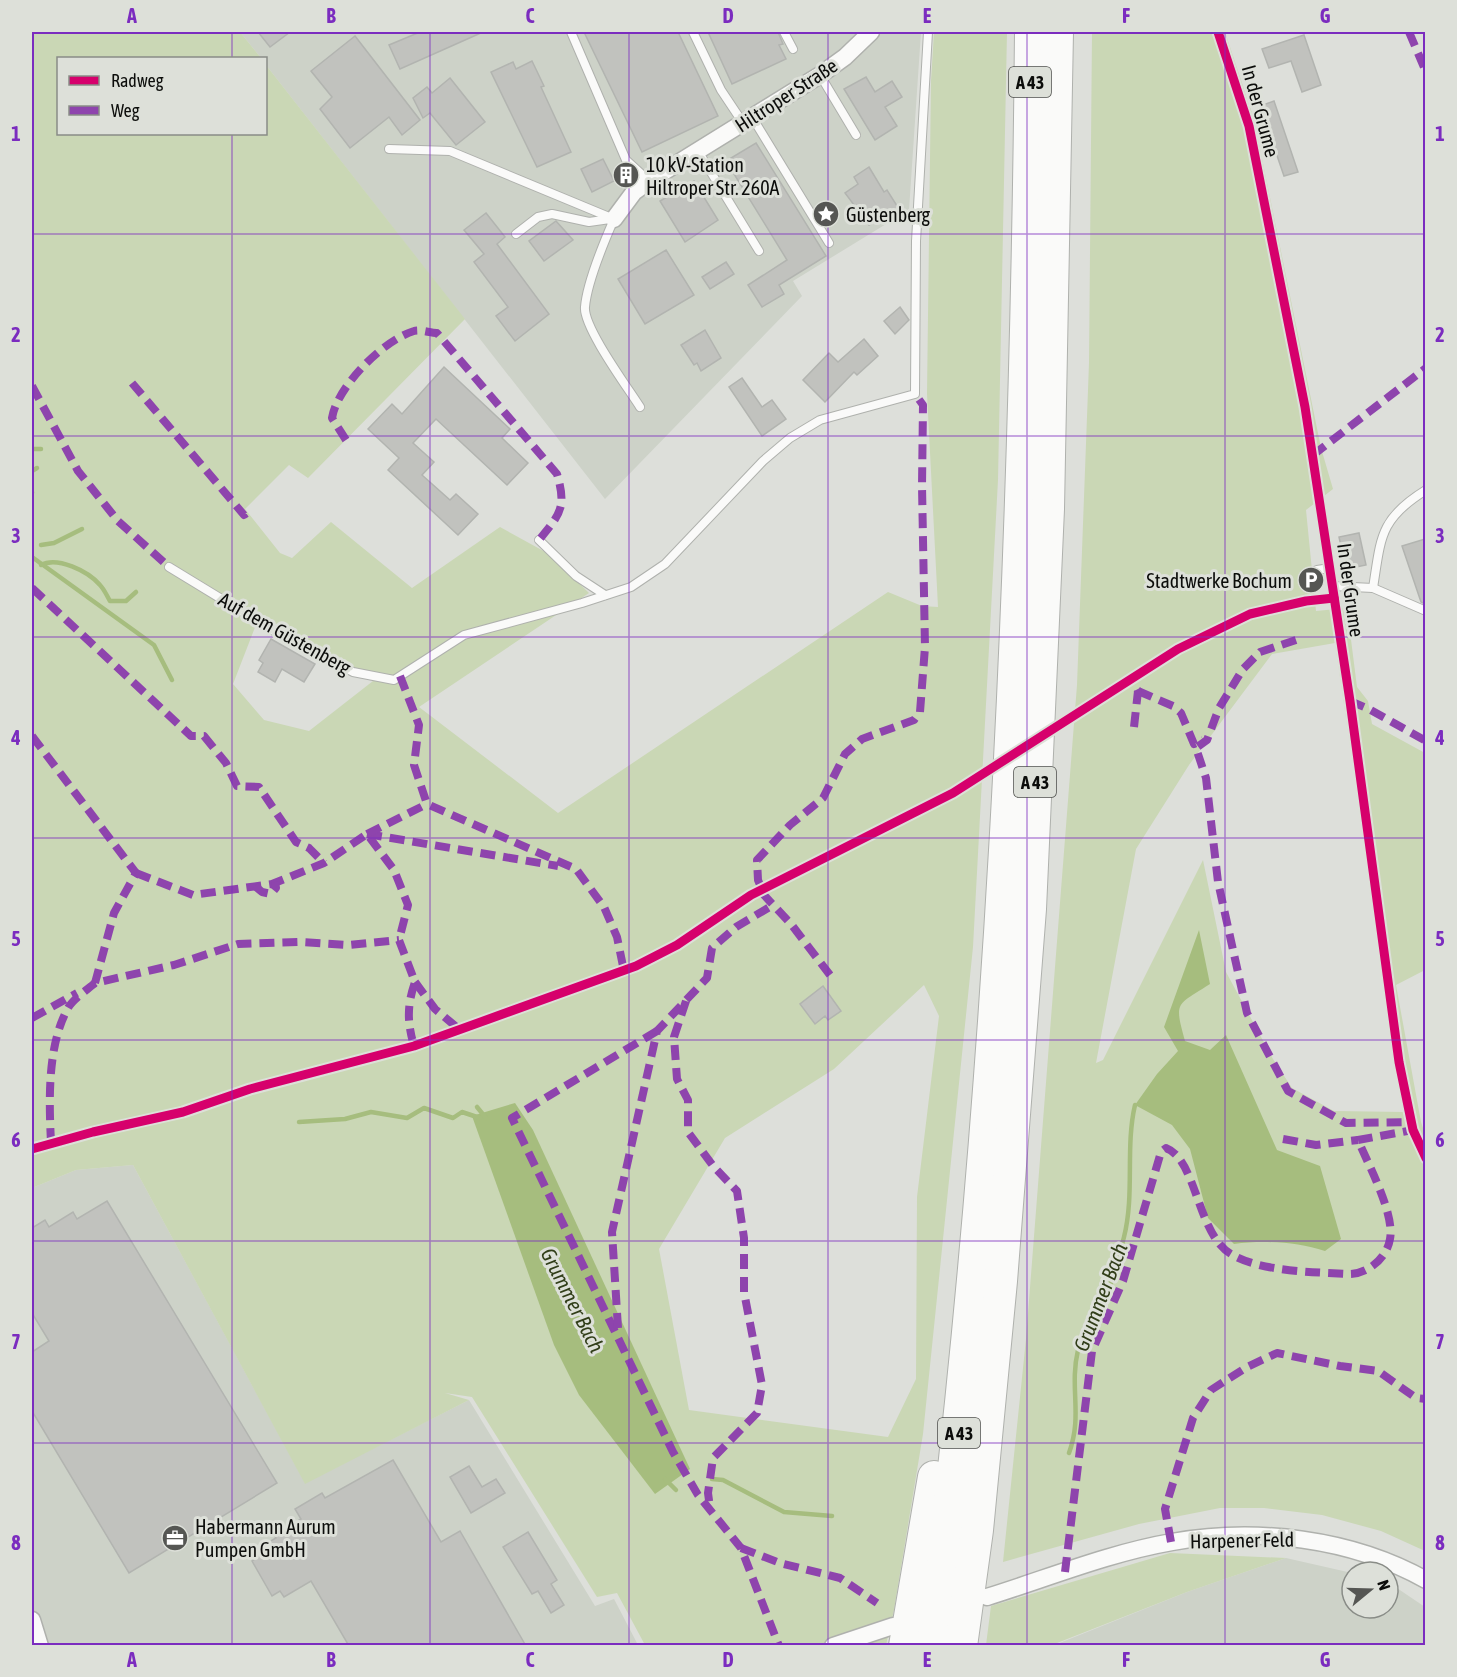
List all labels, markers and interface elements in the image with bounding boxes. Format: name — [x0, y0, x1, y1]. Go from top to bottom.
text: A — [126, 4, 137, 27]
text: B — [326, 4, 336, 27]
text: C — [526, 4, 535, 27]
text: D — [722, 4, 734, 27]
text: E — [923, 4, 932, 27]
text: F — [1122, 4, 1130, 27]
text: G — [1320, 4, 1331, 27]
street label: Hiltroper Straße — [731, 53, 841, 137]
legend — [57, 57, 267, 135]
street label: In der Grume — [1238, 62, 1284, 160]
road number: A 43 — [1009, 67, 1051, 97]
text: Radweg — [111, 70, 164, 91]
text: Weg — [111, 100, 140, 121]
text: 1 — [11, 122, 21, 145]
text: 1 — [1435, 122, 1445, 145]
place label: 10 kV-Station Hiltroper Str. 260A — [646, 153, 780, 199]
building icon: 10 kV-Station Hiltroper Str. 260A — [611, 160, 641, 190]
place icon: Güstenberg — [811, 199, 841, 229]
place label: Güstenberg — [846, 203, 931, 226]
text: 2 — [11, 323, 21, 346]
text: 2 — [1435, 323, 1445, 346]
text: 3 — [11, 524, 21, 547]
text: 3 — [1435, 524, 1445, 547]
street label: In der Grume — [1333, 542, 1369, 638]
parking icon: Stadtwerke Bochum — [1296, 565, 1326, 595]
place label: Stadtwerke Bochum — [1146, 569, 1292, 592]
street label: Auf dem Güstenberg — [215, 587, 355, 679]
text: 4 — [10, 726, 21, 749]
text: 4 — [1434, 726, 1445, 749]
road number: A 43 — [1014, 767, 1056, 797]
text: 5 — [11, 927, 21, 950]
text: 5 — [1435, 927, 1445, 950]
text: 6 — [11, 1128, 21, 1151]
text: 6 — [1435, 1128, 1445, 1151]
water label: Grummer Bach — [1068, 1239, 1132, 1355]
water label: Grummer Bach — [536, 1244, 610, 1356]
text: 7 — [11, 1330, 21, 1353]
text: 7 — [1435, 1330, 1445, 1353]
road number: A 43 — [938, 1418, 980, 1448]
place label: Habermann Aurum Pumpen GmbH — [195, 1515, 336, 1561]
office icon: Habermann Aurum Pumpen GmbH — [160, 1523, 190, 1553]
street label: Harpener Feld — [1190, 1528, 1294, 1552]
text: 8 — [11, 1531, 21, 1554]
text: 8 — [1435, 1531, 1445, 1554]
north arrow — [1340, 1560, 1400, 1620]
text: N — [1374, 1578, 1394, 1593]
text: A — [126, 1648, 137, 1671]
text: B — [326, 1648, 336, 1671]
text: C — [526, 1648, 535, 1671]
text: D — [722, 1648, 734, 1671]
text: E — [923, 1648, 932, 1671]
text: F — [1122, 1648, 1130, 1671]
text: G — [1320, 1648, 1331, 1671]

